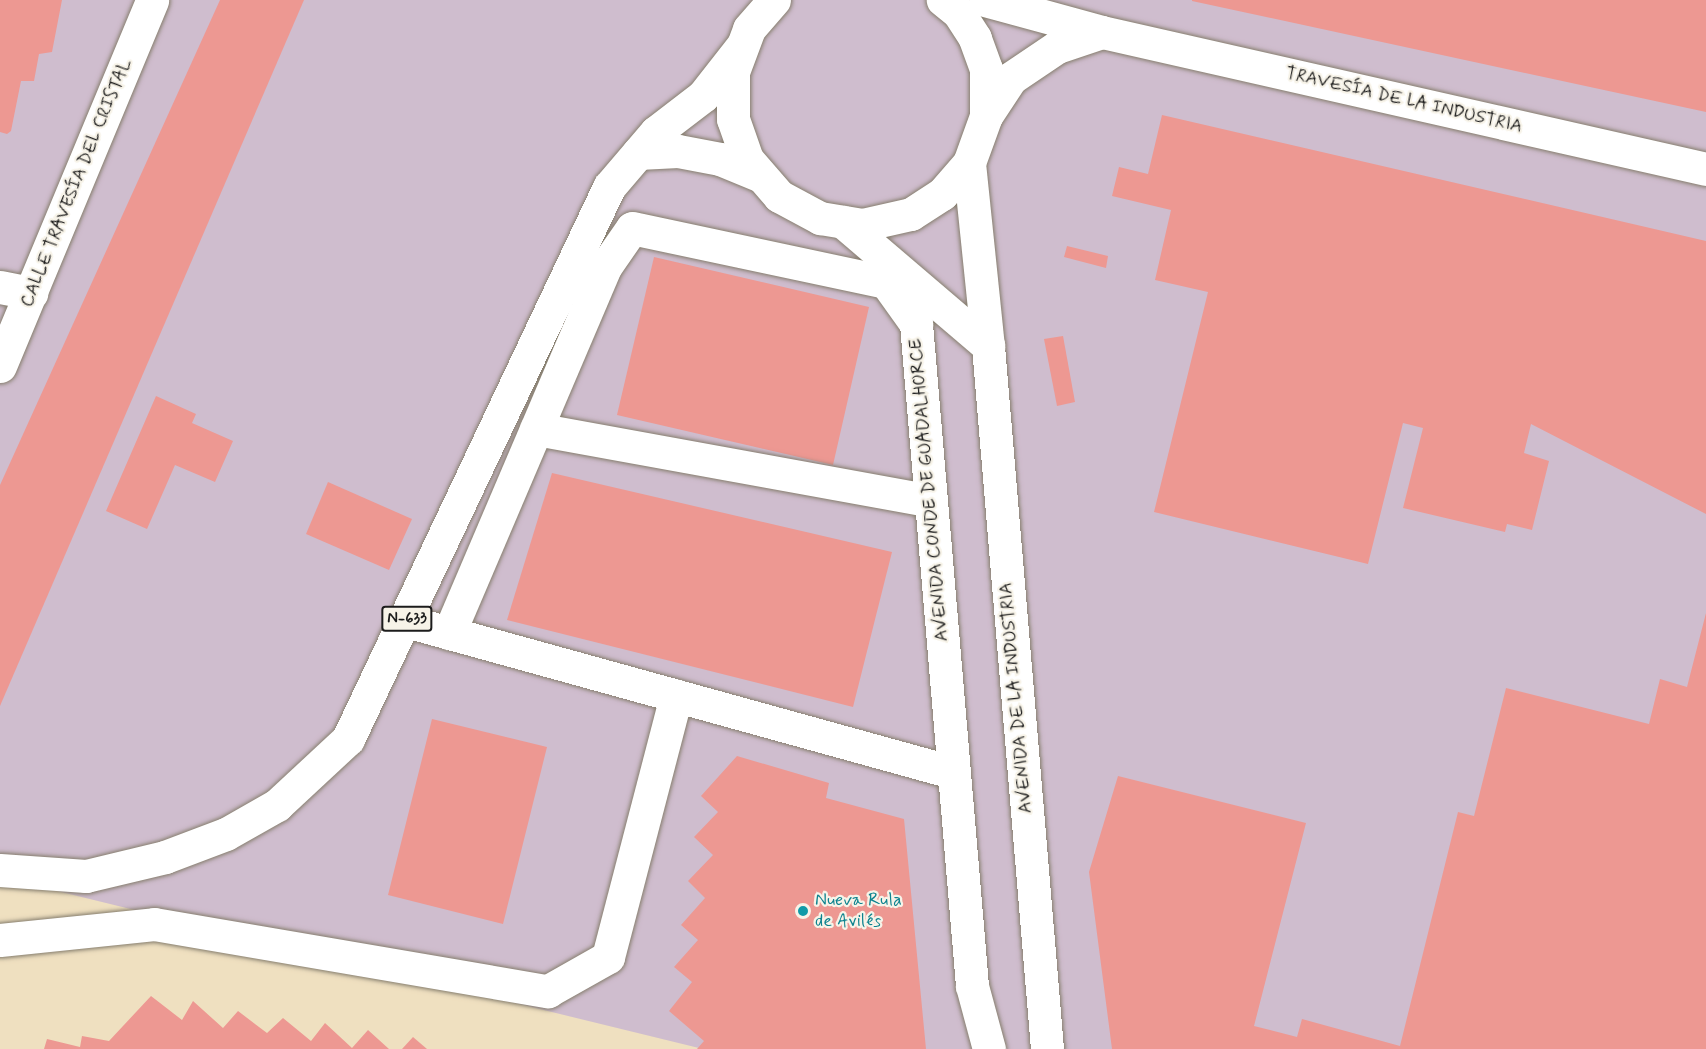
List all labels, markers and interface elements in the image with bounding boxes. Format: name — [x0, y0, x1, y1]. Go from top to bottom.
street label: CALLE TRAVESÍA DEL CRISTAL — [16, 56, 136, 310]
street label: TRAVESÍA DE LA INDUSTRIA — [1284, 62, 1524, 138]
street label: AVENIDA CONDE DE GUADALHORCE — [905, 337, 953, 643]
street label: AVENIDA DE LA INDUSTRIA — [995, 582, 1037, 814]
road number: N-633 — [380, 606, 434, 632]
place label: Nueva Rula de Avilés — [815, 890, 899, 932]
marker: Nueva Rula de Avilés — [796, 904, 810, 918]

